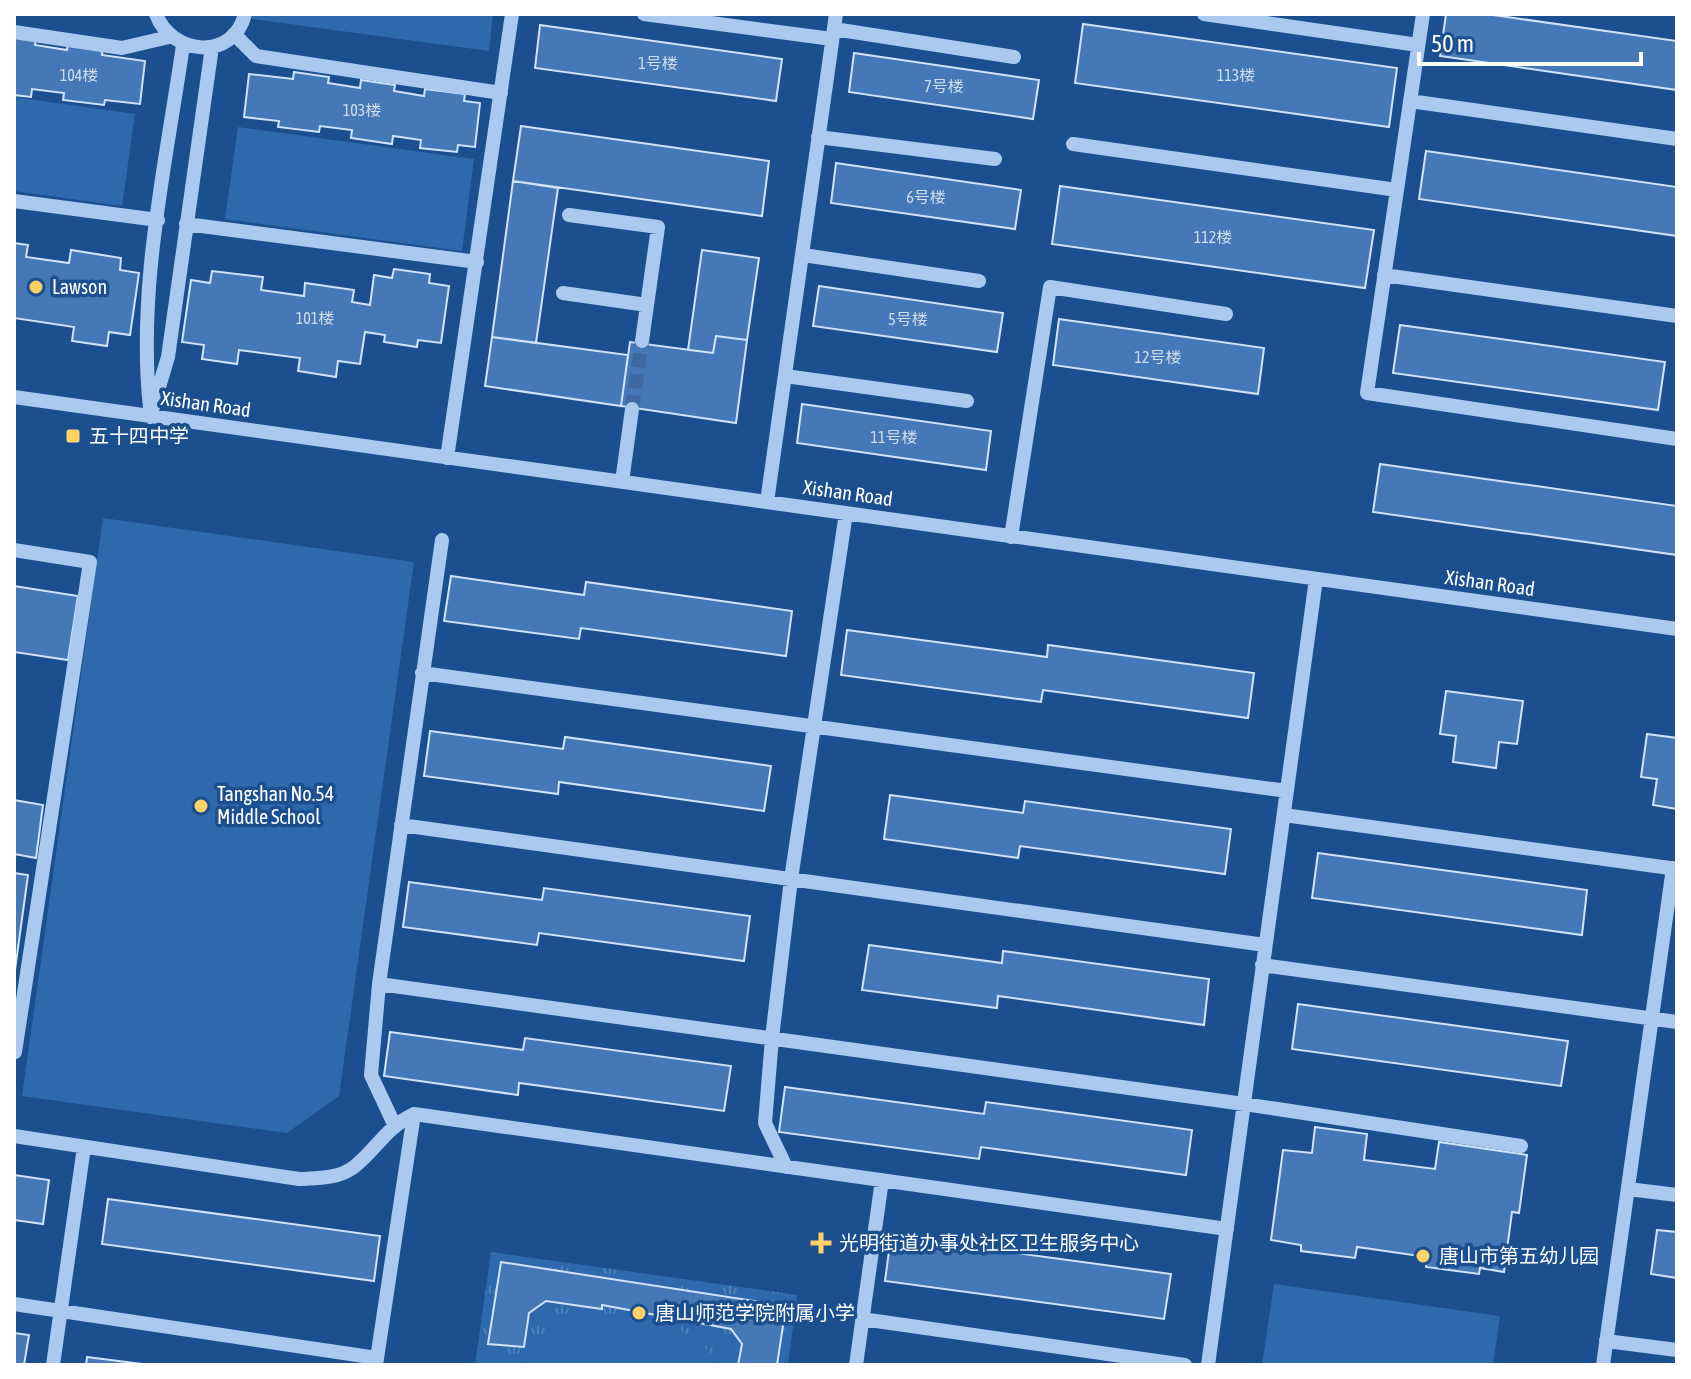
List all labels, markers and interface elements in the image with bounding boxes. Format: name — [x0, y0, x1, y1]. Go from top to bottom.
scale bar — [1419, 16, 1641, 66]
text: 50 m — [1431, 30, 1474, 57]
house number: 1号楼 — [638, 54, 678, 72]
house number: 104楼 — [60, 66, 98, 84]
house number: 113楼 — [1217, 66, 1255, 84]
house number: 7号楼 — [924, 77, 964, 95]
house number: 103楼 — [343, 101, 381, 119]
house number: 6号楼 — [906, 188, 946, 206]
house number: 112楼 — [1194, 228, 1232, 246]
place label: Lawson — [52, 275, 107, 298]
marker: Lawson — [27, 278, 45, 296]
house number: 101楼 — [296, 309, 334, 327]
house number: 5号楼 — [888, 310, 928, 328]
house number: 12号楼 — [1134, 348, 1182, 366]
street label: Xishan Road — [160, 386, 252, 421]
place label: 五十四中学 — [89, 424, 189, 447]
marker: 五十四中学 — [64, 427, 82, 445]
house number: 11号楼 — [870, 428, 918, 446]
street label: Xishan Road — [802, 475, 894, 510]
street label: Xishan Road — [1444, 565, 1536, 600]
place label: Tangshan No.54 Middle School — [217, 782, 334, 828]
marker: Tangshan No.54 Middle School — [192, 797, 210, 815]
place label: 光明街道办事处社区卫生服务中心 — [839, 1231, 1139, 1254]
marker: 光明街道办事处社区卫生服务中心 — [810, 1232, 832, 1254]
place label: 唐山市第五幼儿园 — [1439, 1244, 1599, 1267]
marker: 唐山市第五幼儿园 — [1414, 1247, 1432, 1265]
place label: 唐山师范学院附属小学 — [655, 1301, 855, 1324]
marker: 唐山师范学院附属小学 — [630, 1304, 648, 1322]

